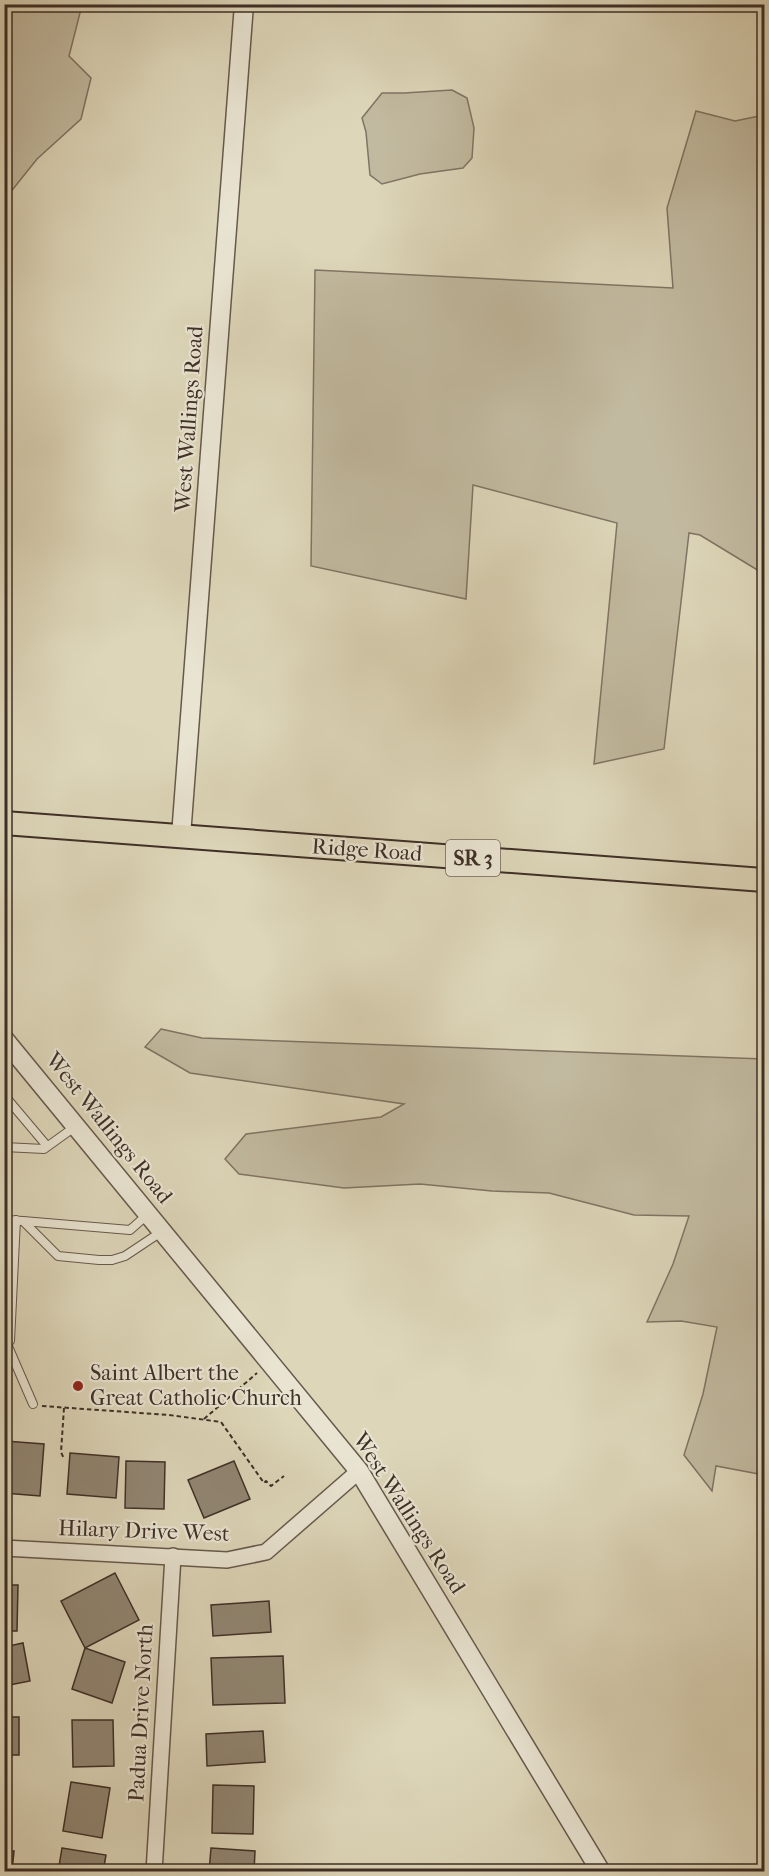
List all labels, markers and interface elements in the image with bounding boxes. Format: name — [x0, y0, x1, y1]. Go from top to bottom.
street label: West Wallings Road — [169, 324, 209, 514]
street label: Ridge Road — [311, 833, 424, 867]
road number: SR 3 — [446, 840, 500, 876]
street label: West Wallings Road — [39, 1046, 179, 1210]
place label: Saint Albert the Great Catholic Church — [90, 1360, 303, 1411]
marker: Saint Albert the Great Catholic Church — [71, 1379, 85, 1393]
street label: West Wallings Road — [347, 1427, 471, 1599]
street label: Hilary Drive West — [58, 1515, 230, 1547]
street label: Padua Drive North — [123, 1623, 159, 1803]

